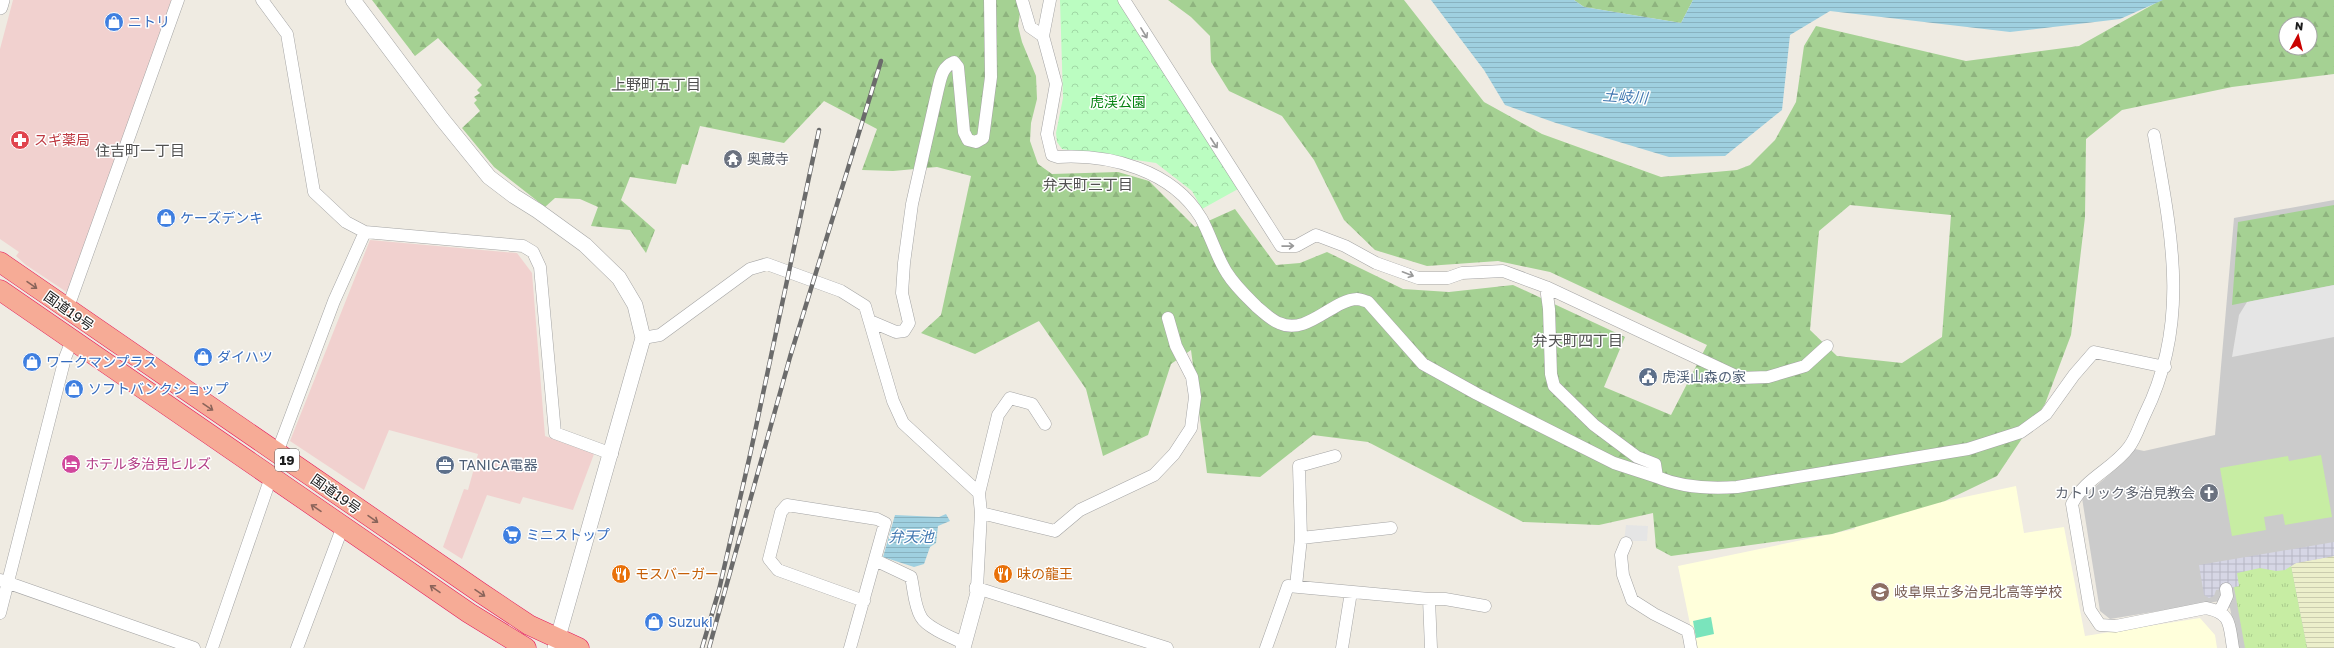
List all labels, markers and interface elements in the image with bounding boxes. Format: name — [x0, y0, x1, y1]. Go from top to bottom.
shop icon: ニトリ — [103, 11, 125, 33]
place label: ニトリ — [128, 13, 170, 30]
north arrow — [2278, 16, 2318, 56]
text: N — [2294, 19, 2304, 33]
one-way arrow — [1140, 27, 1148, 38]
district label: 上野町五丁目 — [611, 75, 701, 93]
water label: 土岐川 — [1602, 85, 1650, 107]
park label: 虎渓公園 — [1090, 93, 1146, 110]
pharmacy icon: スギ薬局 — [9, 129, 31, 151]
place label: スギ薬局 — [34, 131, 90, 148]
one-way arrow — [1211, 137, 1219, 149]
district label: 住吉町一丁目 — [95, 141, 185, 159]
temple icon: 奥蔵寺 — [722, 148, 744, 170]
place label: 奥蔵寺 — [747, 150, 789, 167]
district label: 弁天町三丁目 — [1043, 175, 1133, 193]
shop icon: ケーズデンキ — [155, 207, 177, 229]
place label: ケーズデンキ — [180, 209, 263, 226]
one-way arrow — [1281, 242, 1294, 250]
one-way arrow — [1401, 271, 1413, 279]
one-way arrow — [26, 281, 37, 289]
street label: 国道19号 — [41, 287, 98, 334]
district label: 弁天町四丁目 — [1533, 331, 1623, 349]
shop icon: ダイハツ — [192, 346, 214, 368]
place label: ダイハツ — [217, 348, 273, 365]
shop icon: ワークマンプラス — [21, 351, 43, 373]
place label: ワークマンプラス — [46, 353, 157, 370]
public building icon: 虎渓山森の家 — [1637, 366, 1659, 388]
place label: 虎渓山森の家 — [1662, 368, 1746, 385]
shop icon: ソフトバンクショップ — [63, 378, 85, 400]
place label: ソフトバンクショップ — [88, 380, 229, 397]
one-way arrow — [202, 403, 213, 411]
road number: 19 — [275, 449, 299, 471]
hotel icon: ホテル多治見ヒルズ — [60, 453, 82, 475]
office icon: TANICA電器 — [434, 454, 456, 476]
place label: ホテル多治見ヒルズ — [85, 455, 211, 472]
place label: TANICA電器 — [459, 456, 538, 473]
street label: 国道19号 — [308, 470, 365, 517]
church icon: カトリック多治見教会 — [2198, 482, 2220, 504]
place label: カトリック多治見教会 — [2055, 484, 2195, 501]
one-way arrow — [311, 504, 322, 512]
one-way arrow — [367, 515, 378, 523]
supermarket icon: ミニストップ — [501, 524, 523, 546]
place label: ミニストップ — [526, 526, 610, 543]
water label: 弁天池 — [888, 527, 935, 545]
restaurant icon: モスバーガー — [610, 563, 632, 585]
restaurant icon: 味の龍王 — [992, 563, 1014, 585]
place label: モスバーガー — [635, 565, 719, 582]
place label: 味の龍王 — [1017, 565, 1073, 582]
school or university icon: 岐阜県立多治見北高等学校 — [1869, 581, 1891, 603]
place label: 岐阜県立多治見北高等学校 — [1894, 583, 2062, 600]
one-way arrow — [430, 585, 441, 593]
one-way arrow — [474, 589, 485, 597]
shop icon: Suzuki — [643, 611, 665, 633]
place label: Suzuki — [668, 613, 713, 630]

